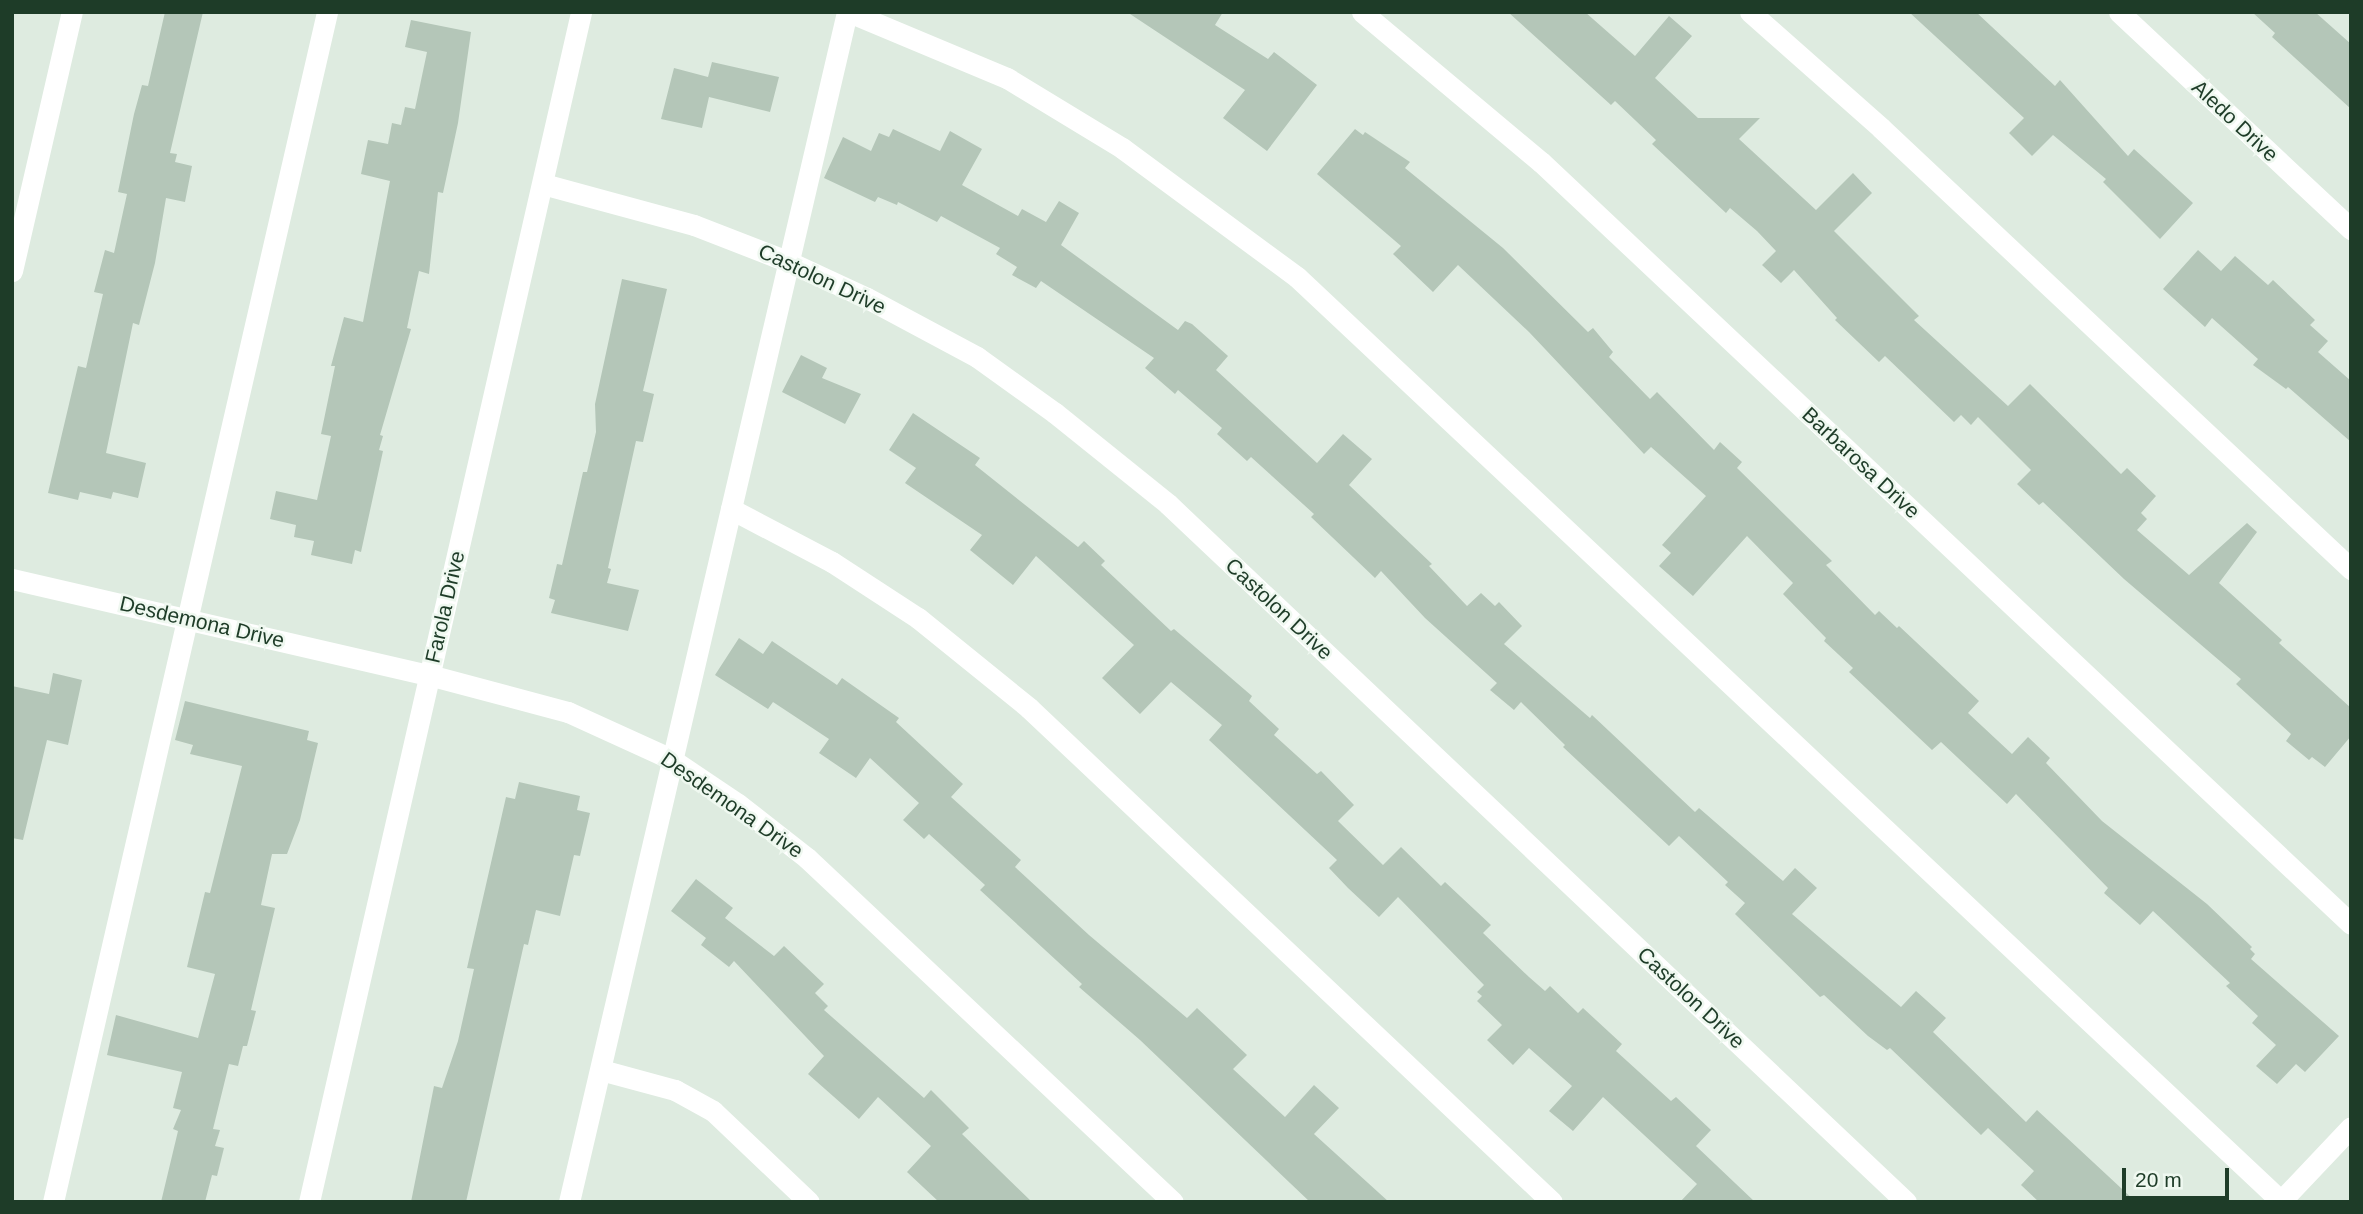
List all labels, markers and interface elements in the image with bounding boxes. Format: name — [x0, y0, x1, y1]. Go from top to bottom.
street label: Aledo Drive — [2187, 75, 2283, 167]
street label: Castolon Drive — [754, 238, 890, 320]
street label: Barbarosa Drive — [1797, 402, 1925, 524]
street label: Farola Drive — [420, 548, 470, 666]
street label: Castolon Drive — [1220, 553, 1338, 665]
street label: Desdemona Drive — [117, 591, 287, 653]
street label: Desdemona Drive — [656, 746, 808, 864]
street label: Castolon Drive — [1632, 942, 1750, 1054]
scale bar — [2125, 1154, 2232, 1198]
text: 20 m — [2135, 1168, 2182, 1191]

